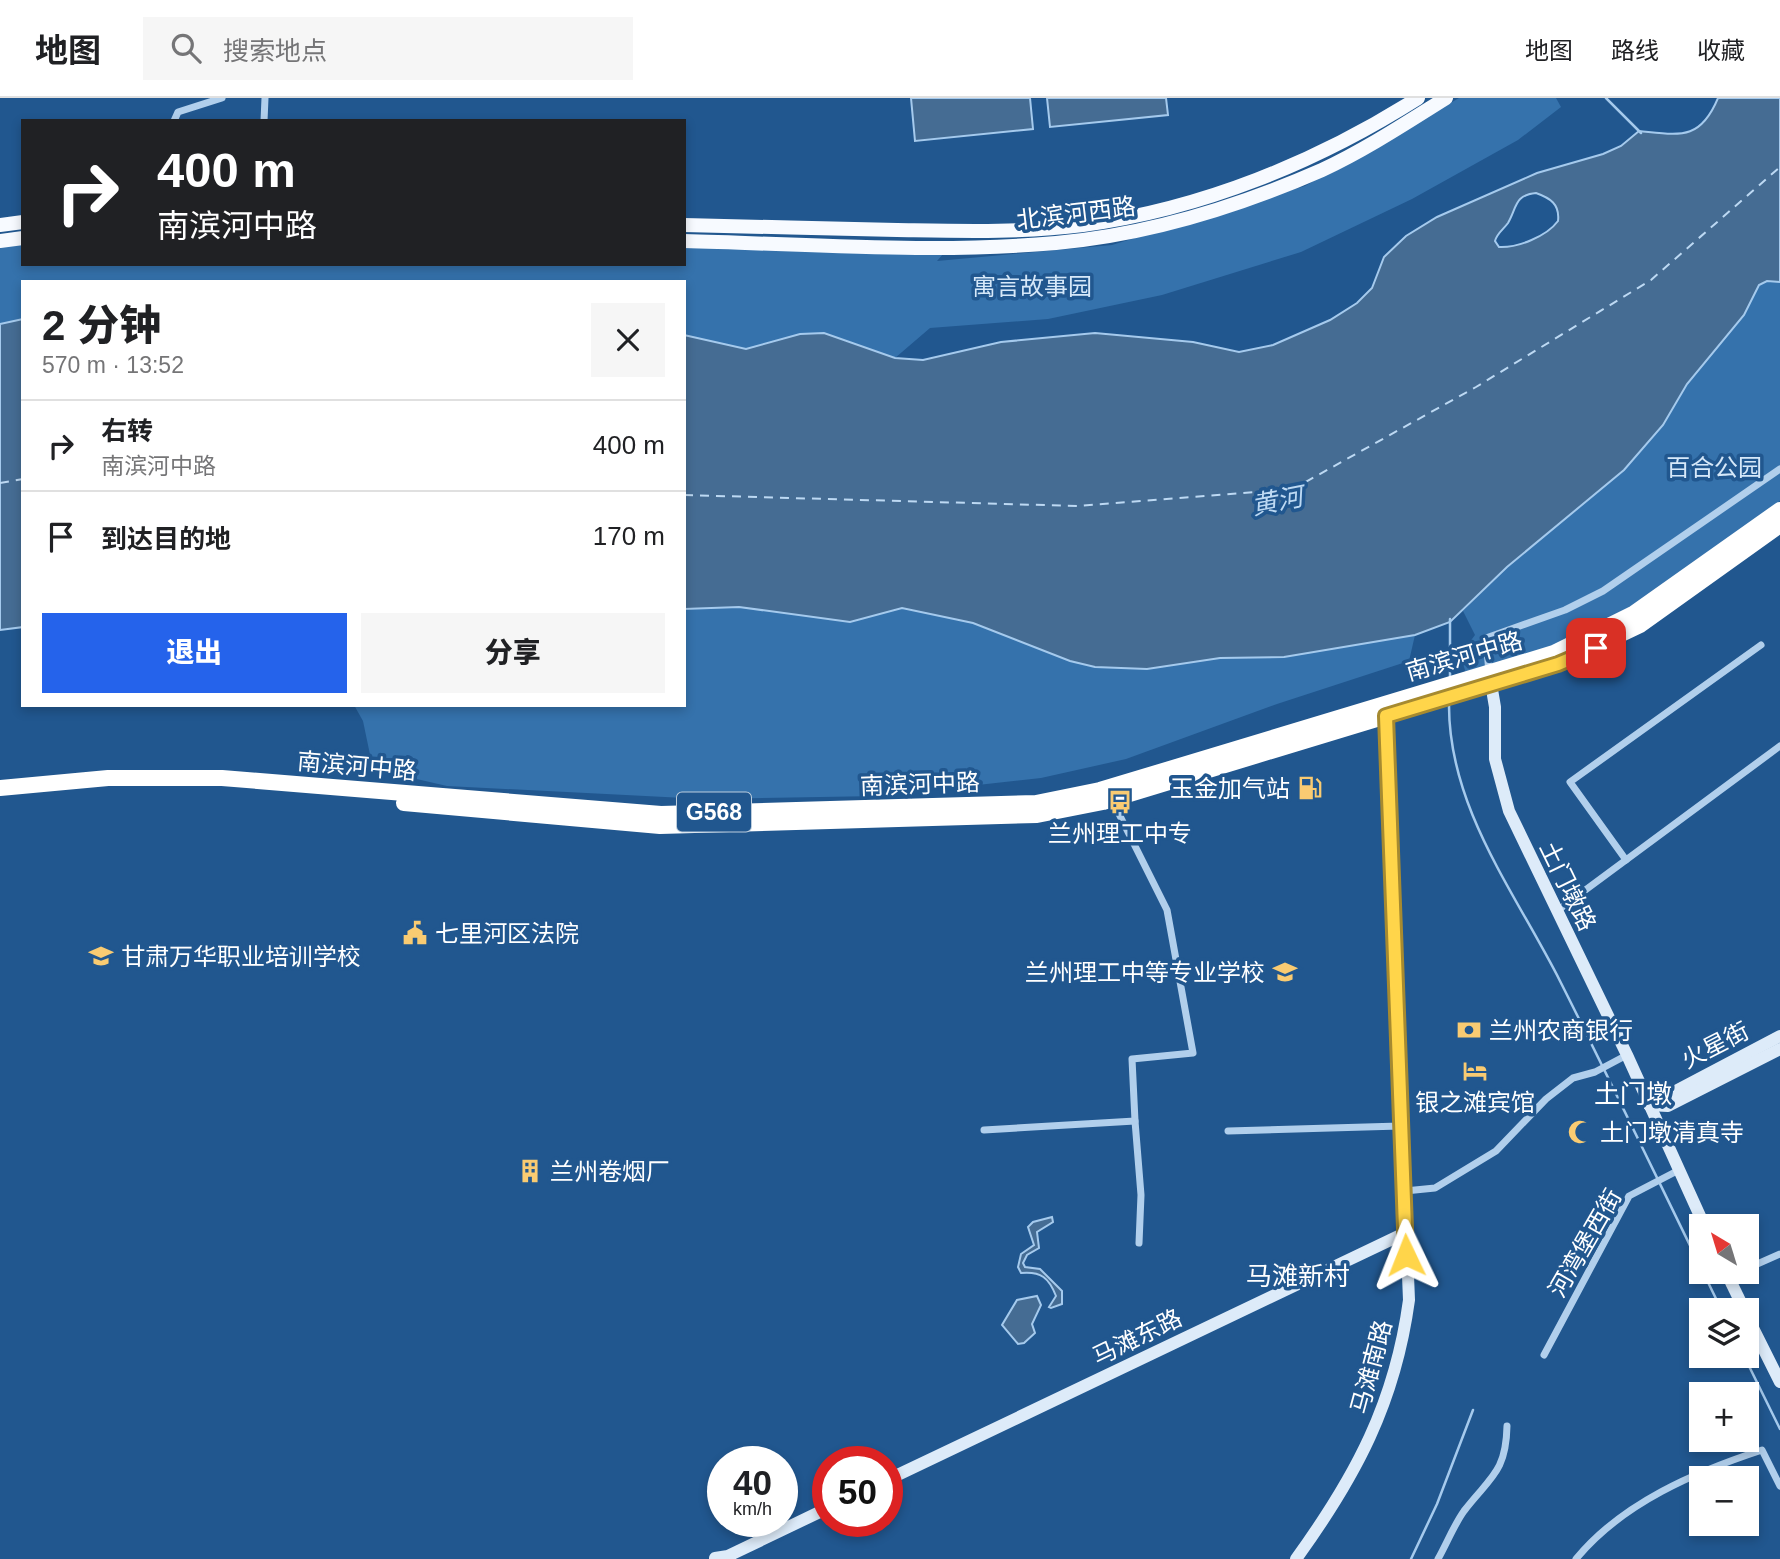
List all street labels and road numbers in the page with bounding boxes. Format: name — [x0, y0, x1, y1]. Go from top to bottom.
street label: 北滨河西路 — [1015, 192, 1137, 234]
street label: 南滨河中路 — [1403, 626, 1525, 686]
street label: 南滨河中路 — [296, 747, 418, 785]
street label: 南滨河中路 — [860, 768, 980, 800]
road number: G568 — [677, 792, 751, 832]
street label: 土门墩路 — [1535, 837, 1601, 935]
street label: 火星街 — [1677, 1017, 1753, 1073]
street label: 河湾堡西街 — [1543, 1184, 1627, 1302]
street label: 马滩东路 — [1088, 1304, 1186, 1370]
street label: 马滩南路 — [1346, 1317, 1396, 1417]

